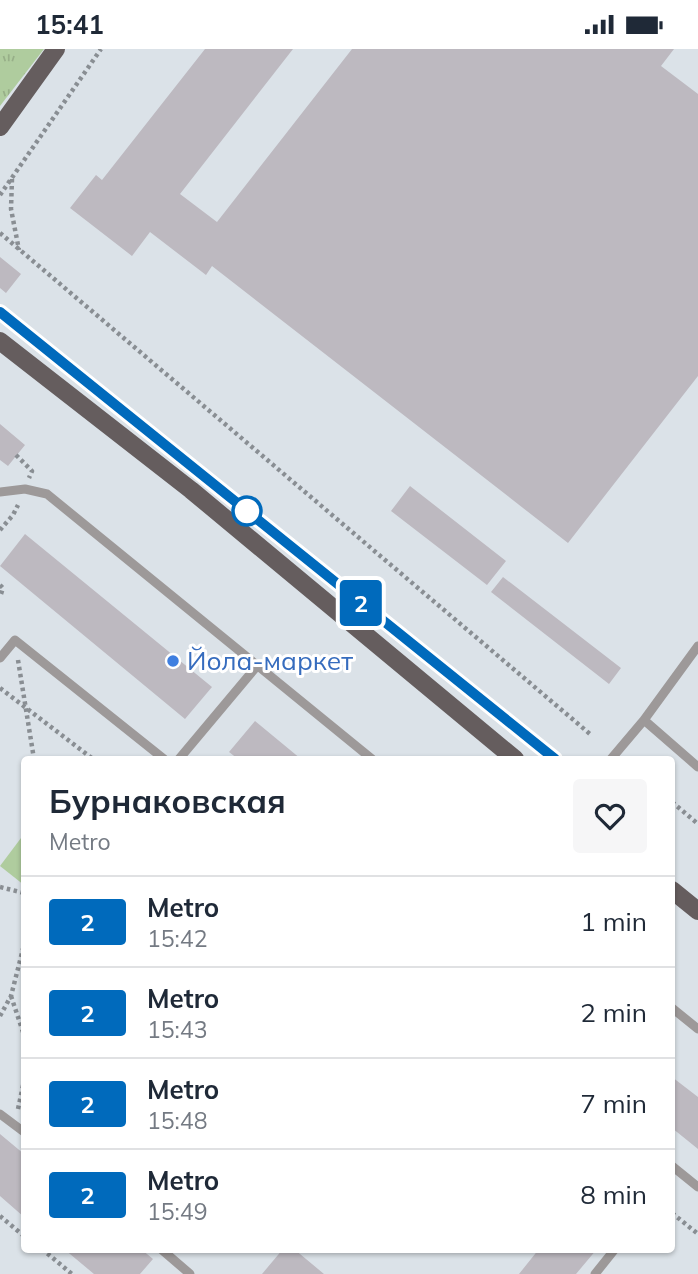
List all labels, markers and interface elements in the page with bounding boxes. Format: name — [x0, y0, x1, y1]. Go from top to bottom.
text: 15:41 — [35, 8, 104, 41]
unlabelled marker — [232, 496, 262, 526]
line badge: 2 — [338, 580, 384, 626]
text: 2 — [354, 588, 368, 618]
place label: Йола-маркет — [187, 644, 353, 677]
marker: Йола-маркет — [165, 653, 181, 669]
button: heart — [573, 779, 647, 853]
text: Бурнаковская — [49, 780, 286, 821]
text: Metro — [49, 827, 111, 856]
text: Metro — [147, 891, 219, 924]
text: 1 min — [580, 905, 647, 938]
text: 2 — [80, 907, 95, 937]
text: 15:42 — [147, 924, 207, 953]
text: Metro — [147, 982, 219, 1015]
text: 2 min — [580, 996, 647, 1029]
text: 2 — [80, 998, 95, 1028]
text: 15:43 — [147, 1015, 207, 1044]
text: Metro — [147, 1073, 219, 1106]
text: 7 min — [580, 1087, 647, 1120]
text: 2 — [80, 1089, 95, 1119]
text: 15:48 — [147, 1106, 207, 1135]
text: Metro — [147, 1164, 219, 1197]
text: 8 min — [580, 1178, 647, 1211]
text: 2 — [80, 1180, 95, 1210]
text: 15:49 — [147, 1197, 207, 1226]

